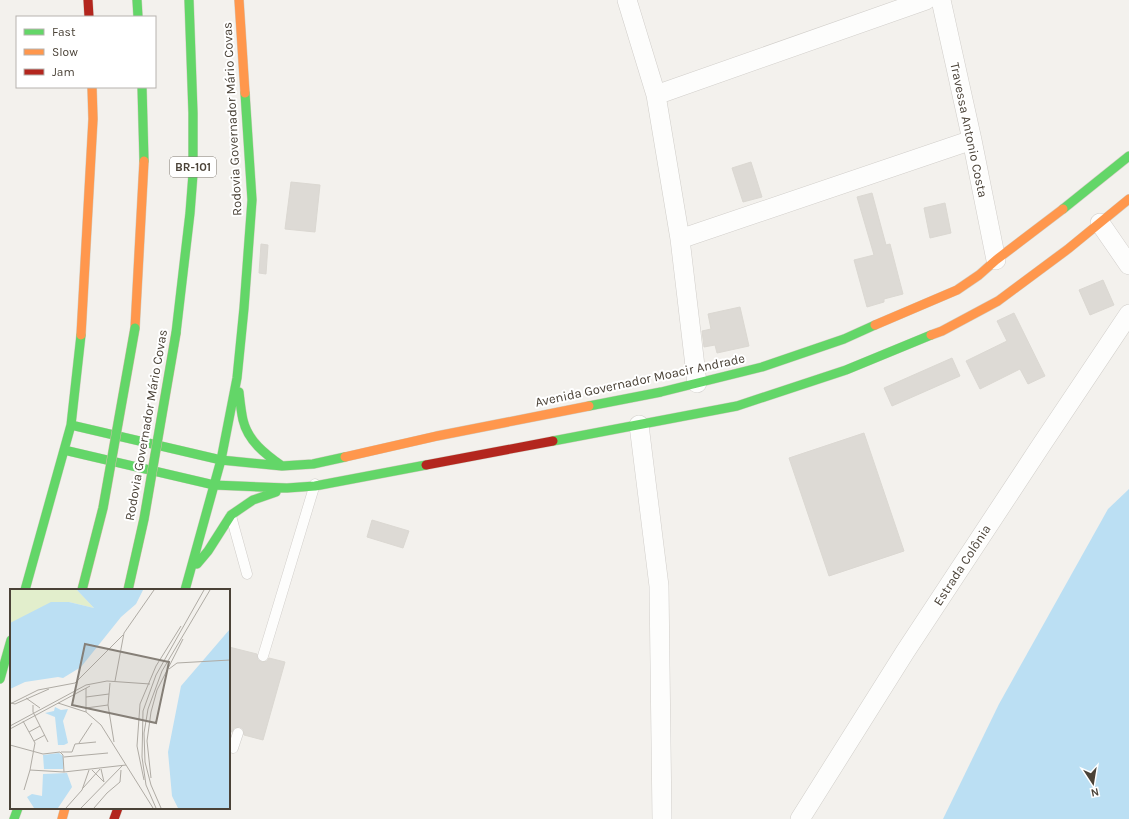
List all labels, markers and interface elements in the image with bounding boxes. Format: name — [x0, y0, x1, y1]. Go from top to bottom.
legend — [16, 16, 156, 88]
street label: Rodovia Governador Mário Covas — [219, 22, 245, 216]
text: Fast — [52, 25, 76, 39]
text: Slow — [52, 45, 78, 59]
street label: Travessa Antonio Costa — [947, 61, 991, 199]
text: Jam — [52, 65, 75, 79]
road number: BR-101 — [170, 157, 216, 177]
street label: Rodovia Governador Mário Covas — [122, 328, 170, 522]
street label: Avenida Governador Moacir Andrade — [534, 350, 746, 410]
street label: Estrada Colônia — [930, 522, 994, 608]
inset map — [10, 589, 230, 809]
north arrow — [1073, 763, 1113, 803]
text: N — [1090, 785, 1100, 799]

